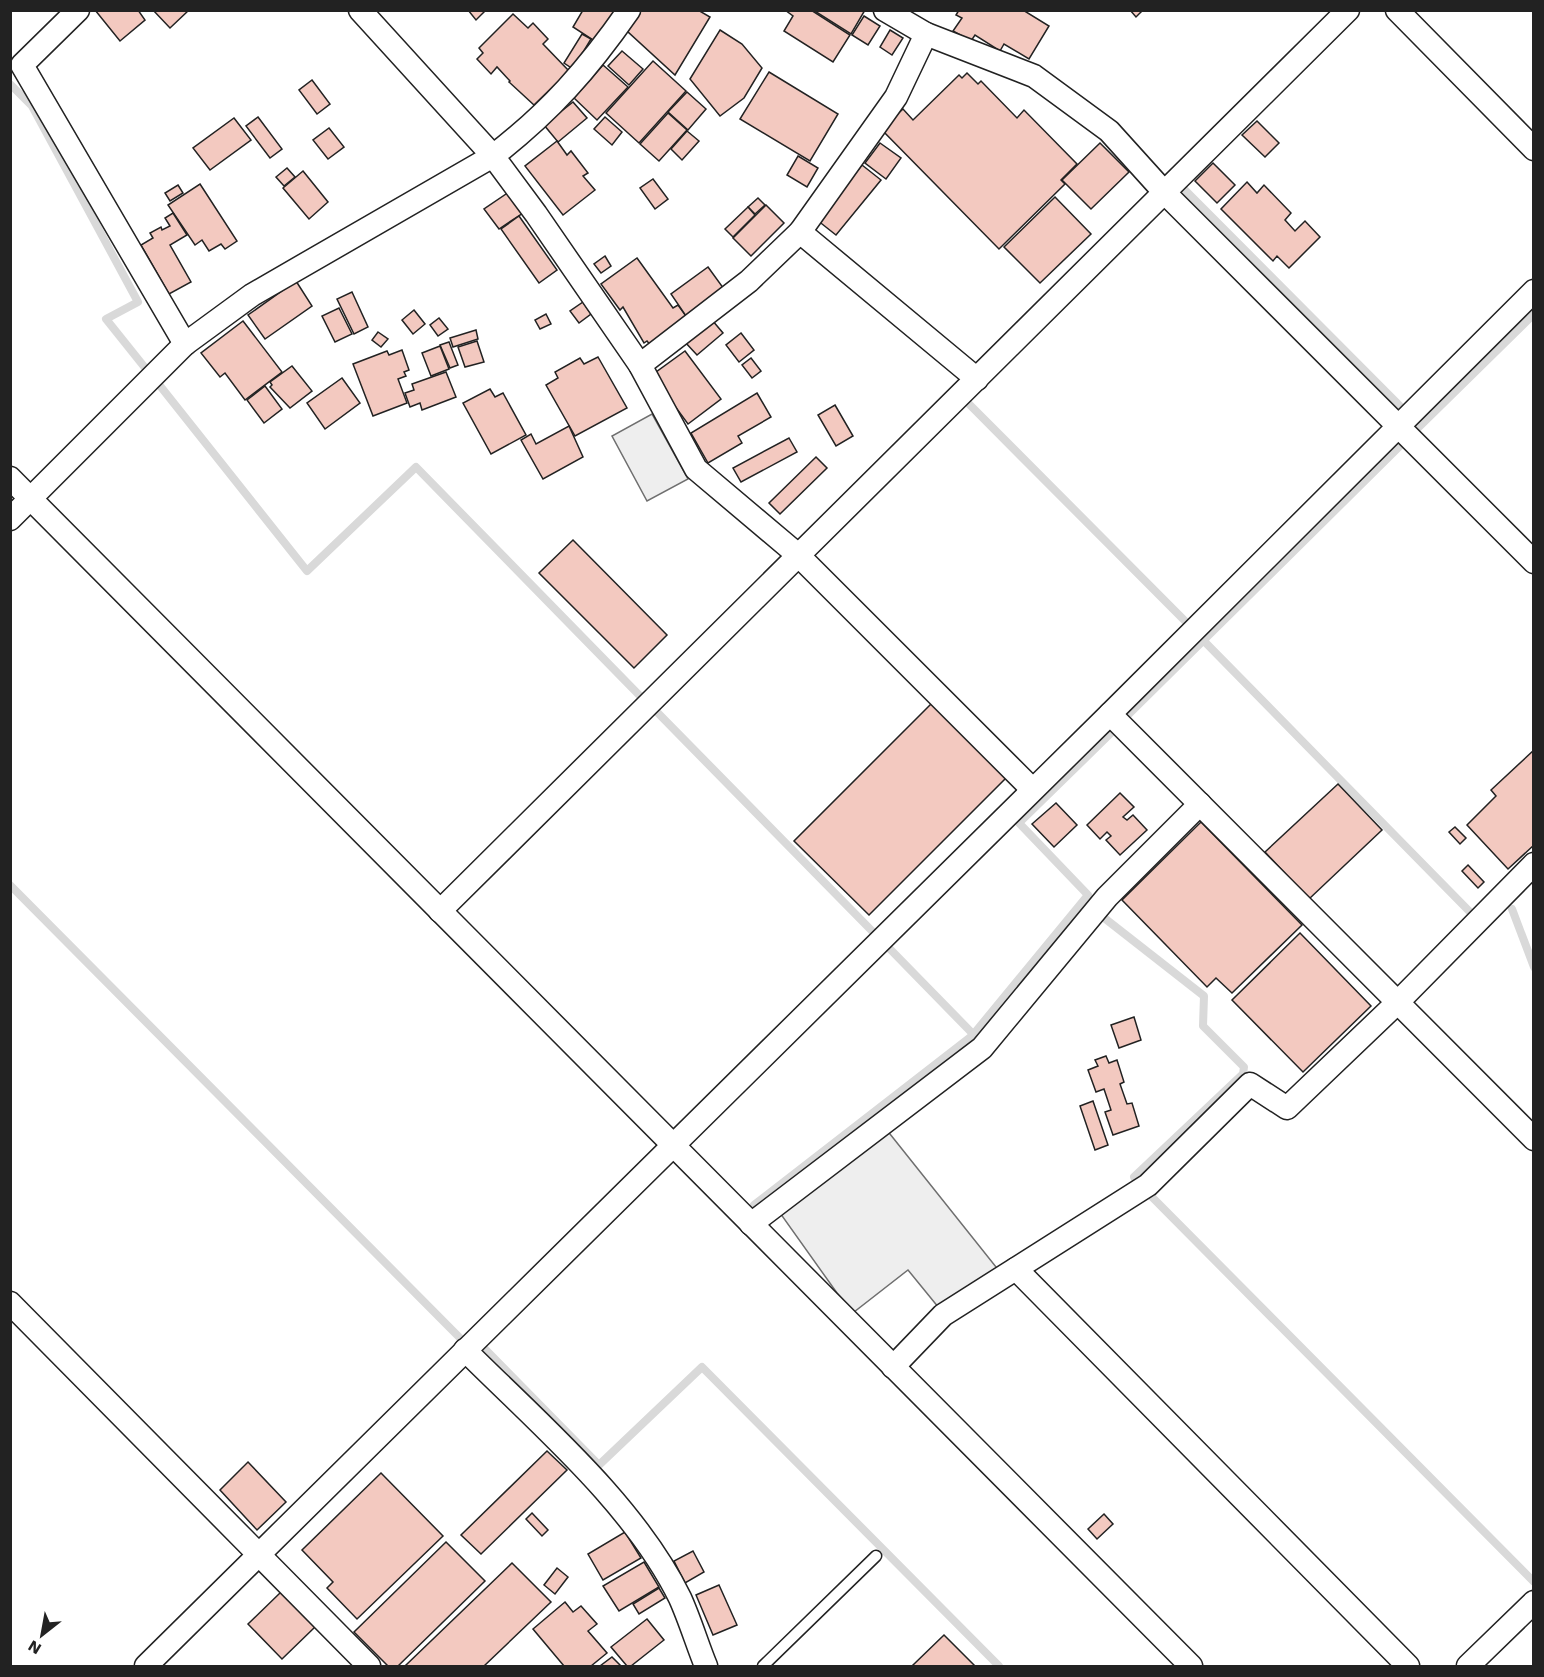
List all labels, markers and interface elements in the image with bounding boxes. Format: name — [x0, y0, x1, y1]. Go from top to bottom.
north arrow — [12, 1605, 72, 1665]
text: N — [25, 1636, 45, 1659]

